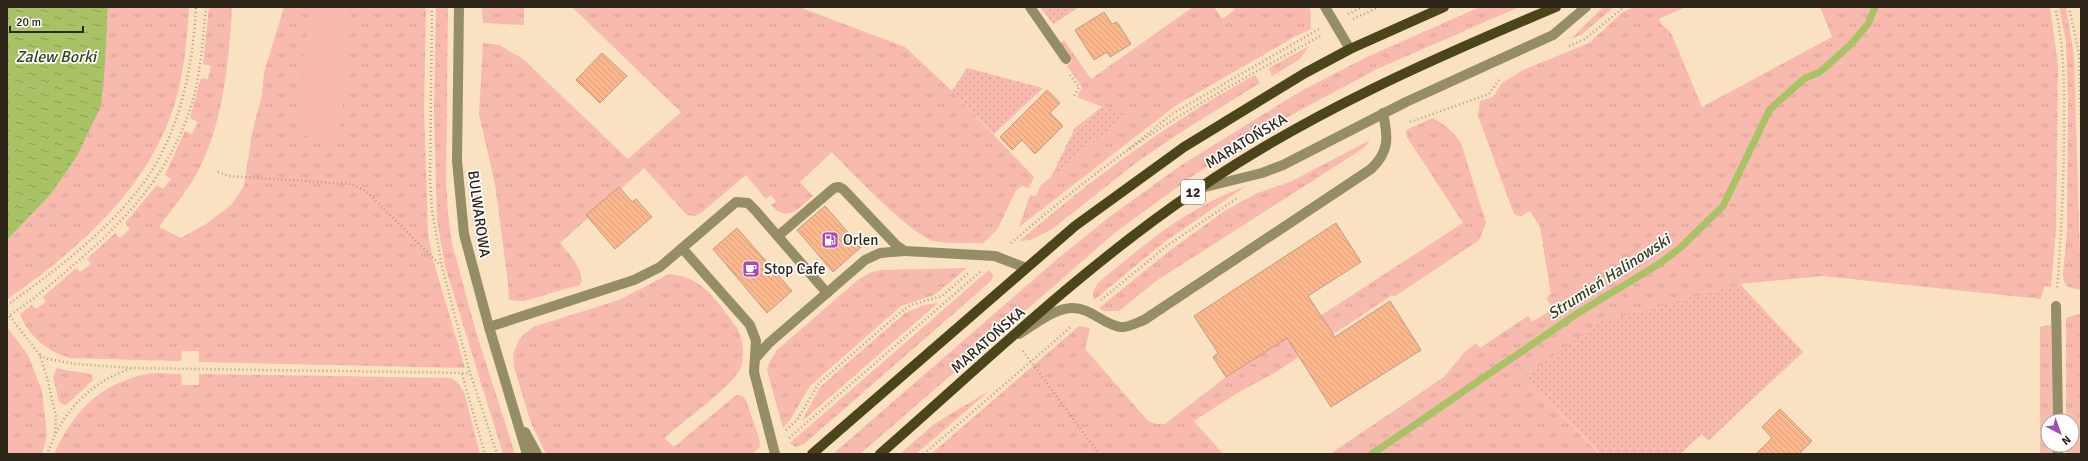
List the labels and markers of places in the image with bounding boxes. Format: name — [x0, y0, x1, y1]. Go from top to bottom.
fuel station icon: Orlen — [820, 230, 840, 250]
place label: Orlen — [843, 231, 878, 249]
cafe icon: Stop Cafe — [741, 259, 761, 279]
place label: Stop Cafe — [764, 260, 825, 278]

